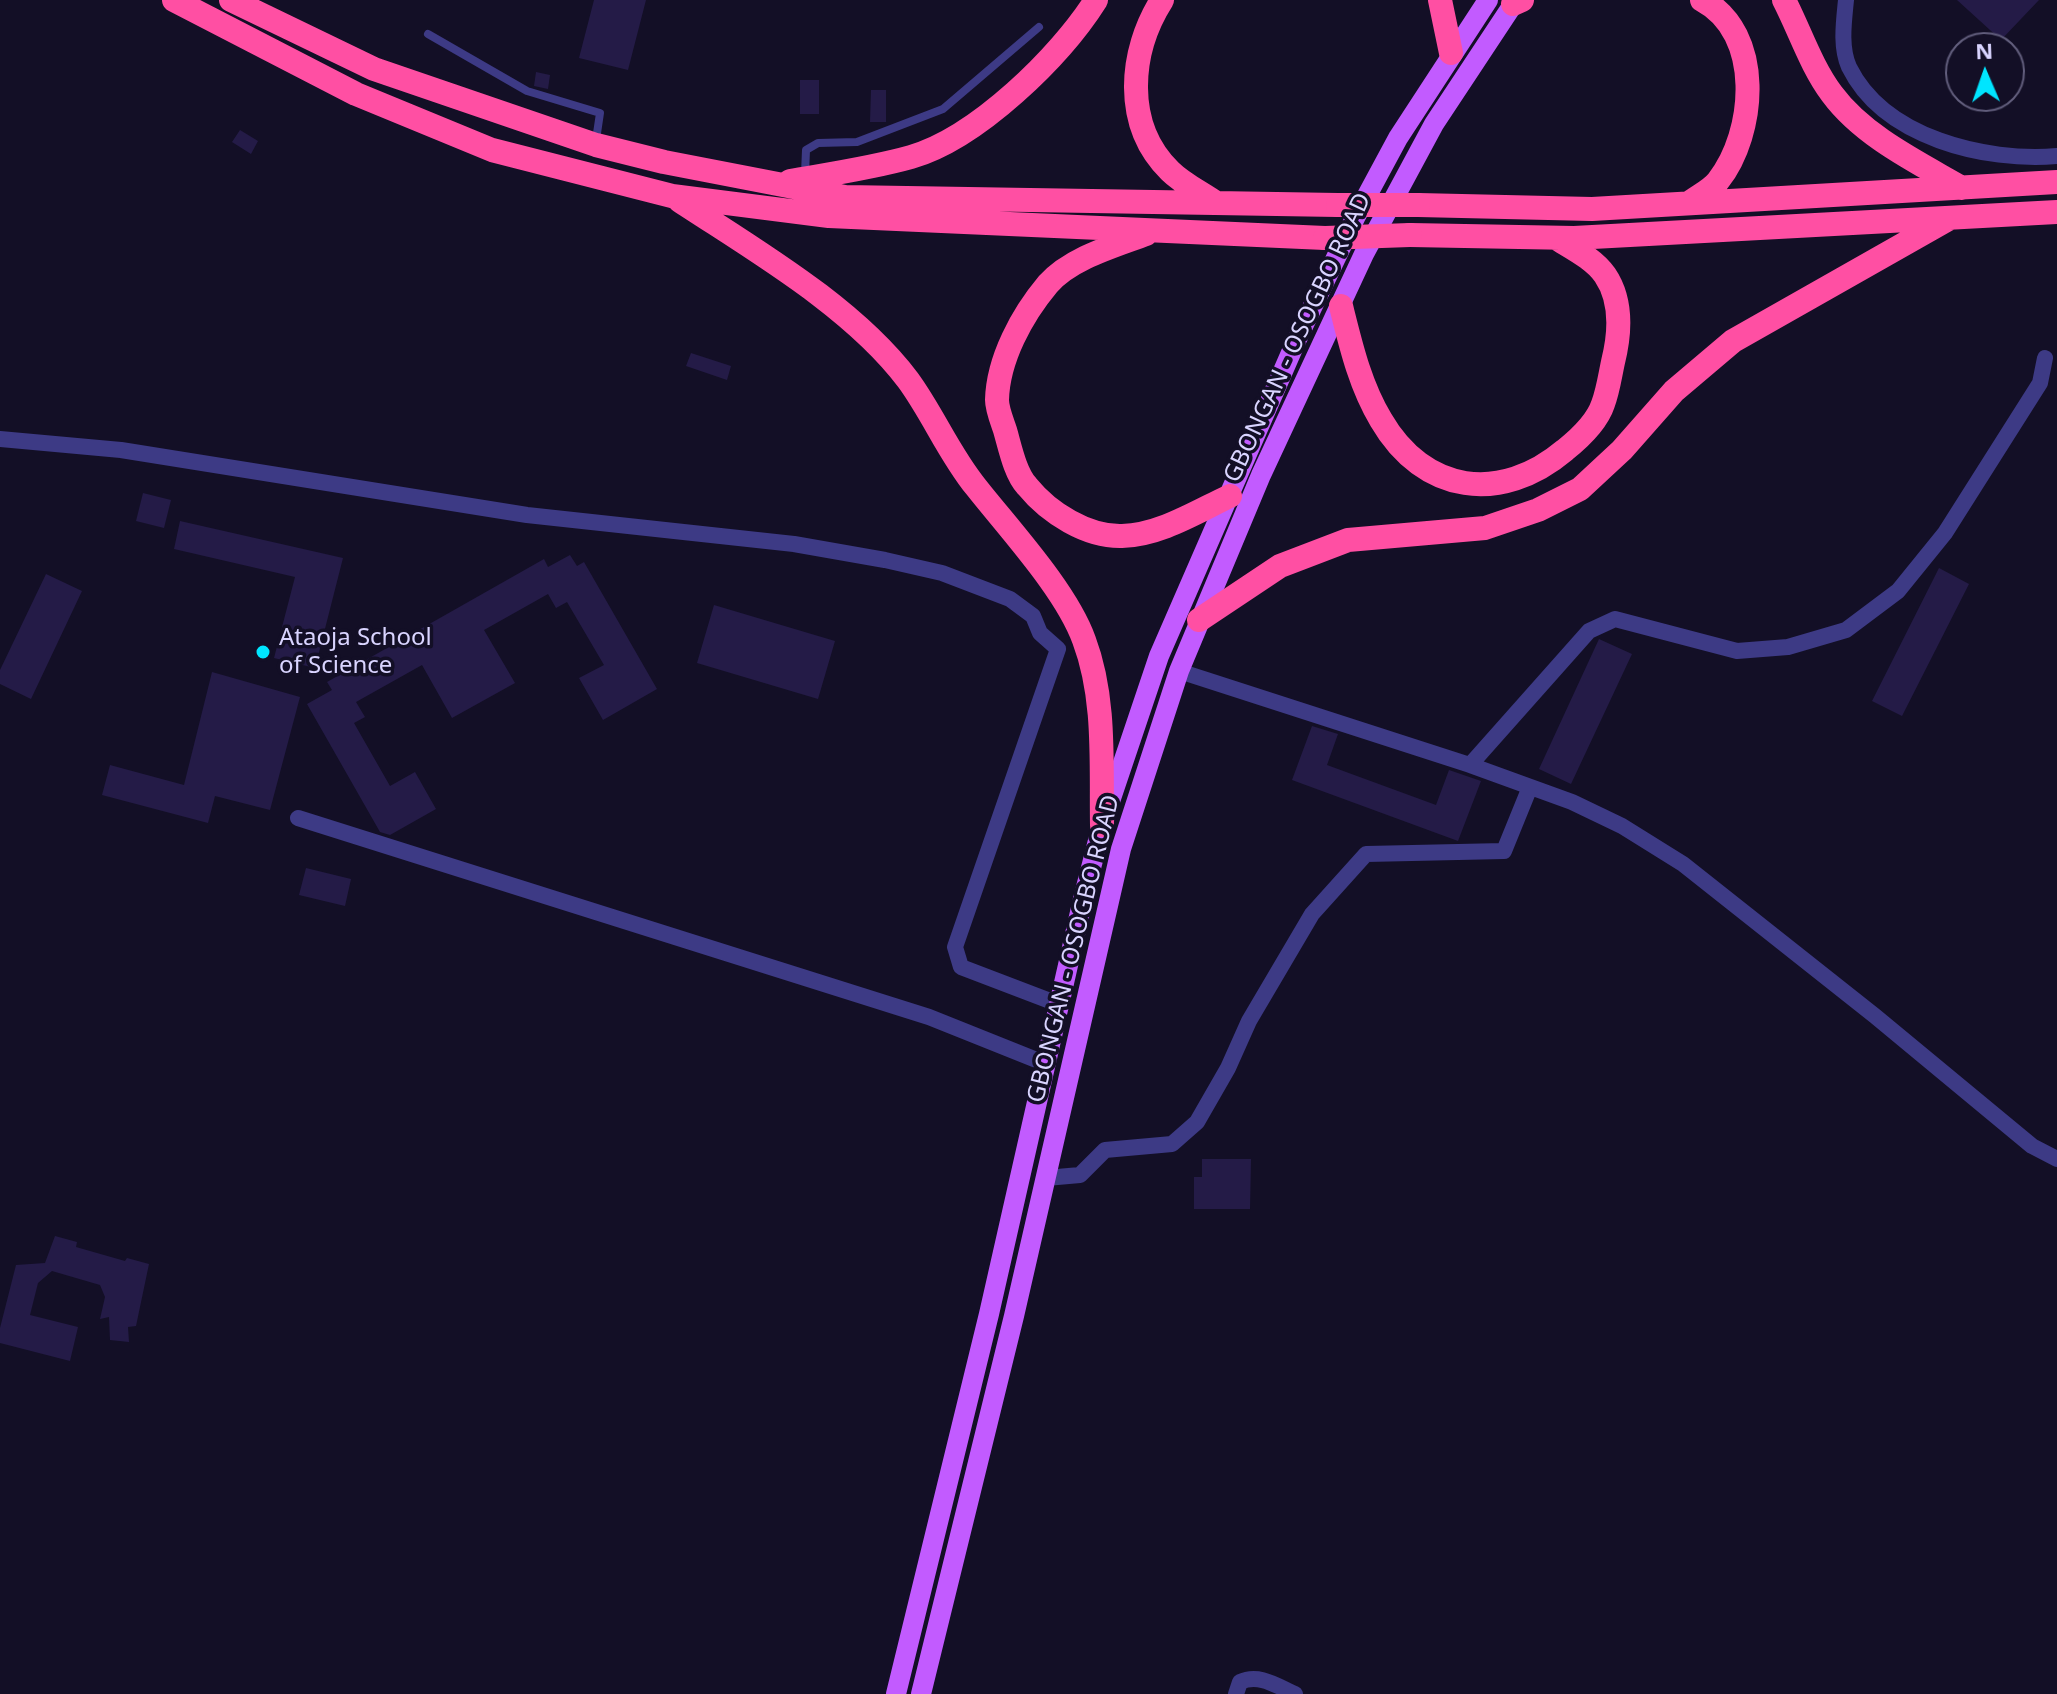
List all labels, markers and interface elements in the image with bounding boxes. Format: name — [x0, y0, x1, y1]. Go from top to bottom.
north arrow — [1945, 32, 2025, 112]
text: N — [1975, 35, 1994, 65]
street label: GBONGAN - OSOGBO ROAD — [1218, 189, 1378, 487]
place label: Ataoja School of Science — [279, 624, 432, 680]
marker: Ataoja School of Science — [254, 643, 272, 661]
street label: GBONGAN - OSOGBO ROAD — [1022, 792, 1126, 1106]

